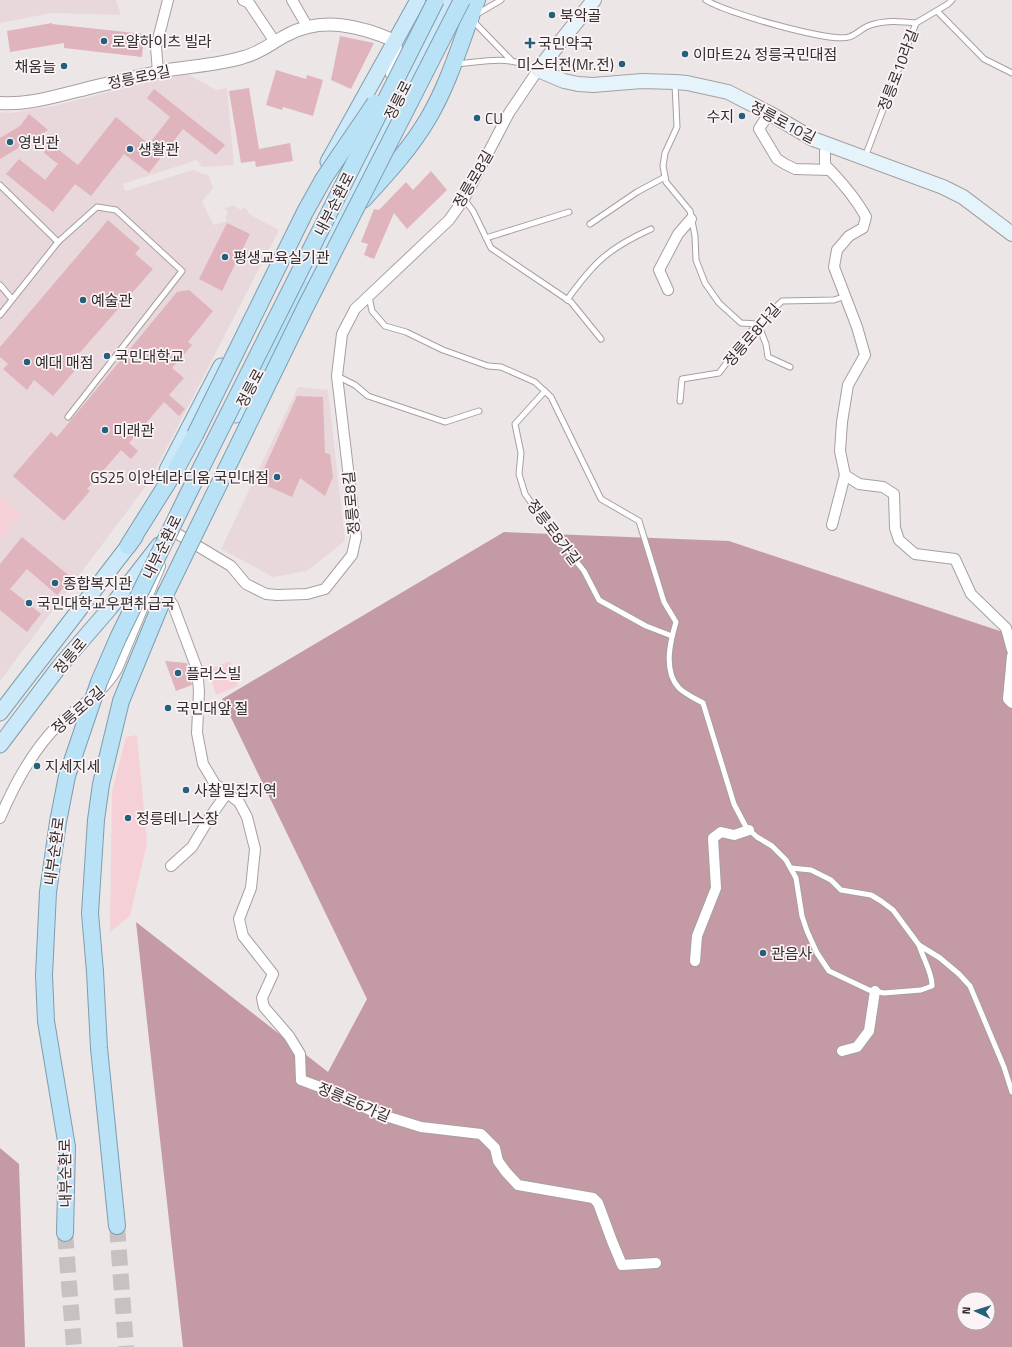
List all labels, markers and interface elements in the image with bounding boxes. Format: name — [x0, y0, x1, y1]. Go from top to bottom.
place label: 북악골 — [560, 4, 601, 27]
marker: 북악골 — [547, 10, 557, 20]
street label: 정릉로10라길 — [872, 26, 924, 114]
place label: 로얄하이츠 빌라 — [112, 30, 212, 53]
place label: 국민약국 — [538, 32, 593, 55]
marker: 로얄하이츠 빌라 — [99, 36, 109, 46]
marker: 국민약국 — [525, 38, 535, 48]
place label: 이마트24 정릉국민대점 — [693, 43, 837, 66]
marker: 이마트24 정릉국민대점 — [680, 49, 690, 59]
place label: 미스터전(Mr.전) — [517, 53, 614, 76]
place label: 채움늘 — [15, 55, 56, 78]
street label: 정릉로9길 — [105, 59, 173, 95]
marker: 미스터전(Mr.전) — [617, 59, 627, 69]
marker: 채움늘 — [59, 61, 69, 71]
street label: 정릉로 — [378, 76, 418, 124]
street label: 정릉로10길 — [746, 95, 820, 149]
place label: 수지 — [706, 105, 734, 128]
place label: CU — [485, 107, 503, 130]
marker: 수지 — [737, 111, 747, 121]
marker: CU — [472, 113, 482, 123]
place label: 영빈관 — [18, 131, 60, 154]
marker: 영빈관 — [5, 137, 15, 147]
place label: 생활관 — [138, 138, 180, 161]
marker: 생활관 — [125, 144, 135, 154]
street label: 정릉로8길 — [447, 146, 499, 212]
street label: 내부순환로 — [308, 168, 360, 240]
place label: 평생교육실기관 — [233, 246, 330, 269]
marker: 평생교육실기관 — [220, 252, 230, 262]
place label: 예술관 — [91, 289, 133, 312]
marker: 예술관 — [78, 295, 88, 305]
street label: 정릉로8다길 — [718, 298, 786, 372]
place label: 국민대학교 — [115, 345, 184, 368]
place label: 예대 매점 — [35, 351, 94, 374]
marker: 국민대학교 — [102, 351, 112, 361]
marker: 예대 매점 — [22, 357, 32, 367]
street label: 정릉로 — [230, 364, 270, 412]
place label: 미래관 — [113, 419, 155, 442]
marker: 미래관 — [100, 425, 110, 435]
place label: GS25 이안테라디움 국민대점 — [90, 466, 269, 489]
street label: 정릉로8길 — [337, 470, 365, 536]
marker: GS25 이안테라디움 국민대점 — [272, 472, 282, 482]
street label: 정릉로8가길 — [522, 494, 586, 570]
street label: 내부순환로 — [137, 511, 187, 583]
place label: 종합복지관 — [63, 572, 132, 595]
marker: 종합복지관 — [50, 578, 60, 588]
place label: 국민대학교우편취급국 — [37, 592, 175, 615]
marker: 국민대학교우편취급국 — [24, 598, 34, 608]
street label: 정릉로 — [48, 633, 92, 679]
place label: 플러스빌 — [186, 662, 241, 685]
marker: 플러스빌 — [173, 668, 183, 678]
street label: 정릉로6길 — [46, 680, 110, 740]
place label: 국민대앞 절 — [176, 697, 248, 720]
marker: 국민대앞 절 — [163, 703, 173, 713]
place label: 지세지세 — [45, 755, 100, 778]
marker: 지세지세 — [32, 761, 42, 771]
place label: 사찰밀집지역 — [194, 779, 277, 802]
marker: 사찰밀집지역 — [181, 785, 191, 795]
place label: 정릉테니스장 — [136, 807, 219, 830]
marker: 정릉테니스장 — [123, 813, 133, 823]
street label: 내부순환로 — [38, 815, 70, 887]
place label: 관음사 — [771, 942, 813, 965]
marker: 관음사 — [758, 948, 768, 958]
street label: 정릉로6가길 — [314, 1076, 394, 1128]
street label: 내부순환로 — [53, 1138, 77, 1208]
north arrow — [956, 1291, 996, 1331]
text: N — [958, 1306, 974, 1315]

